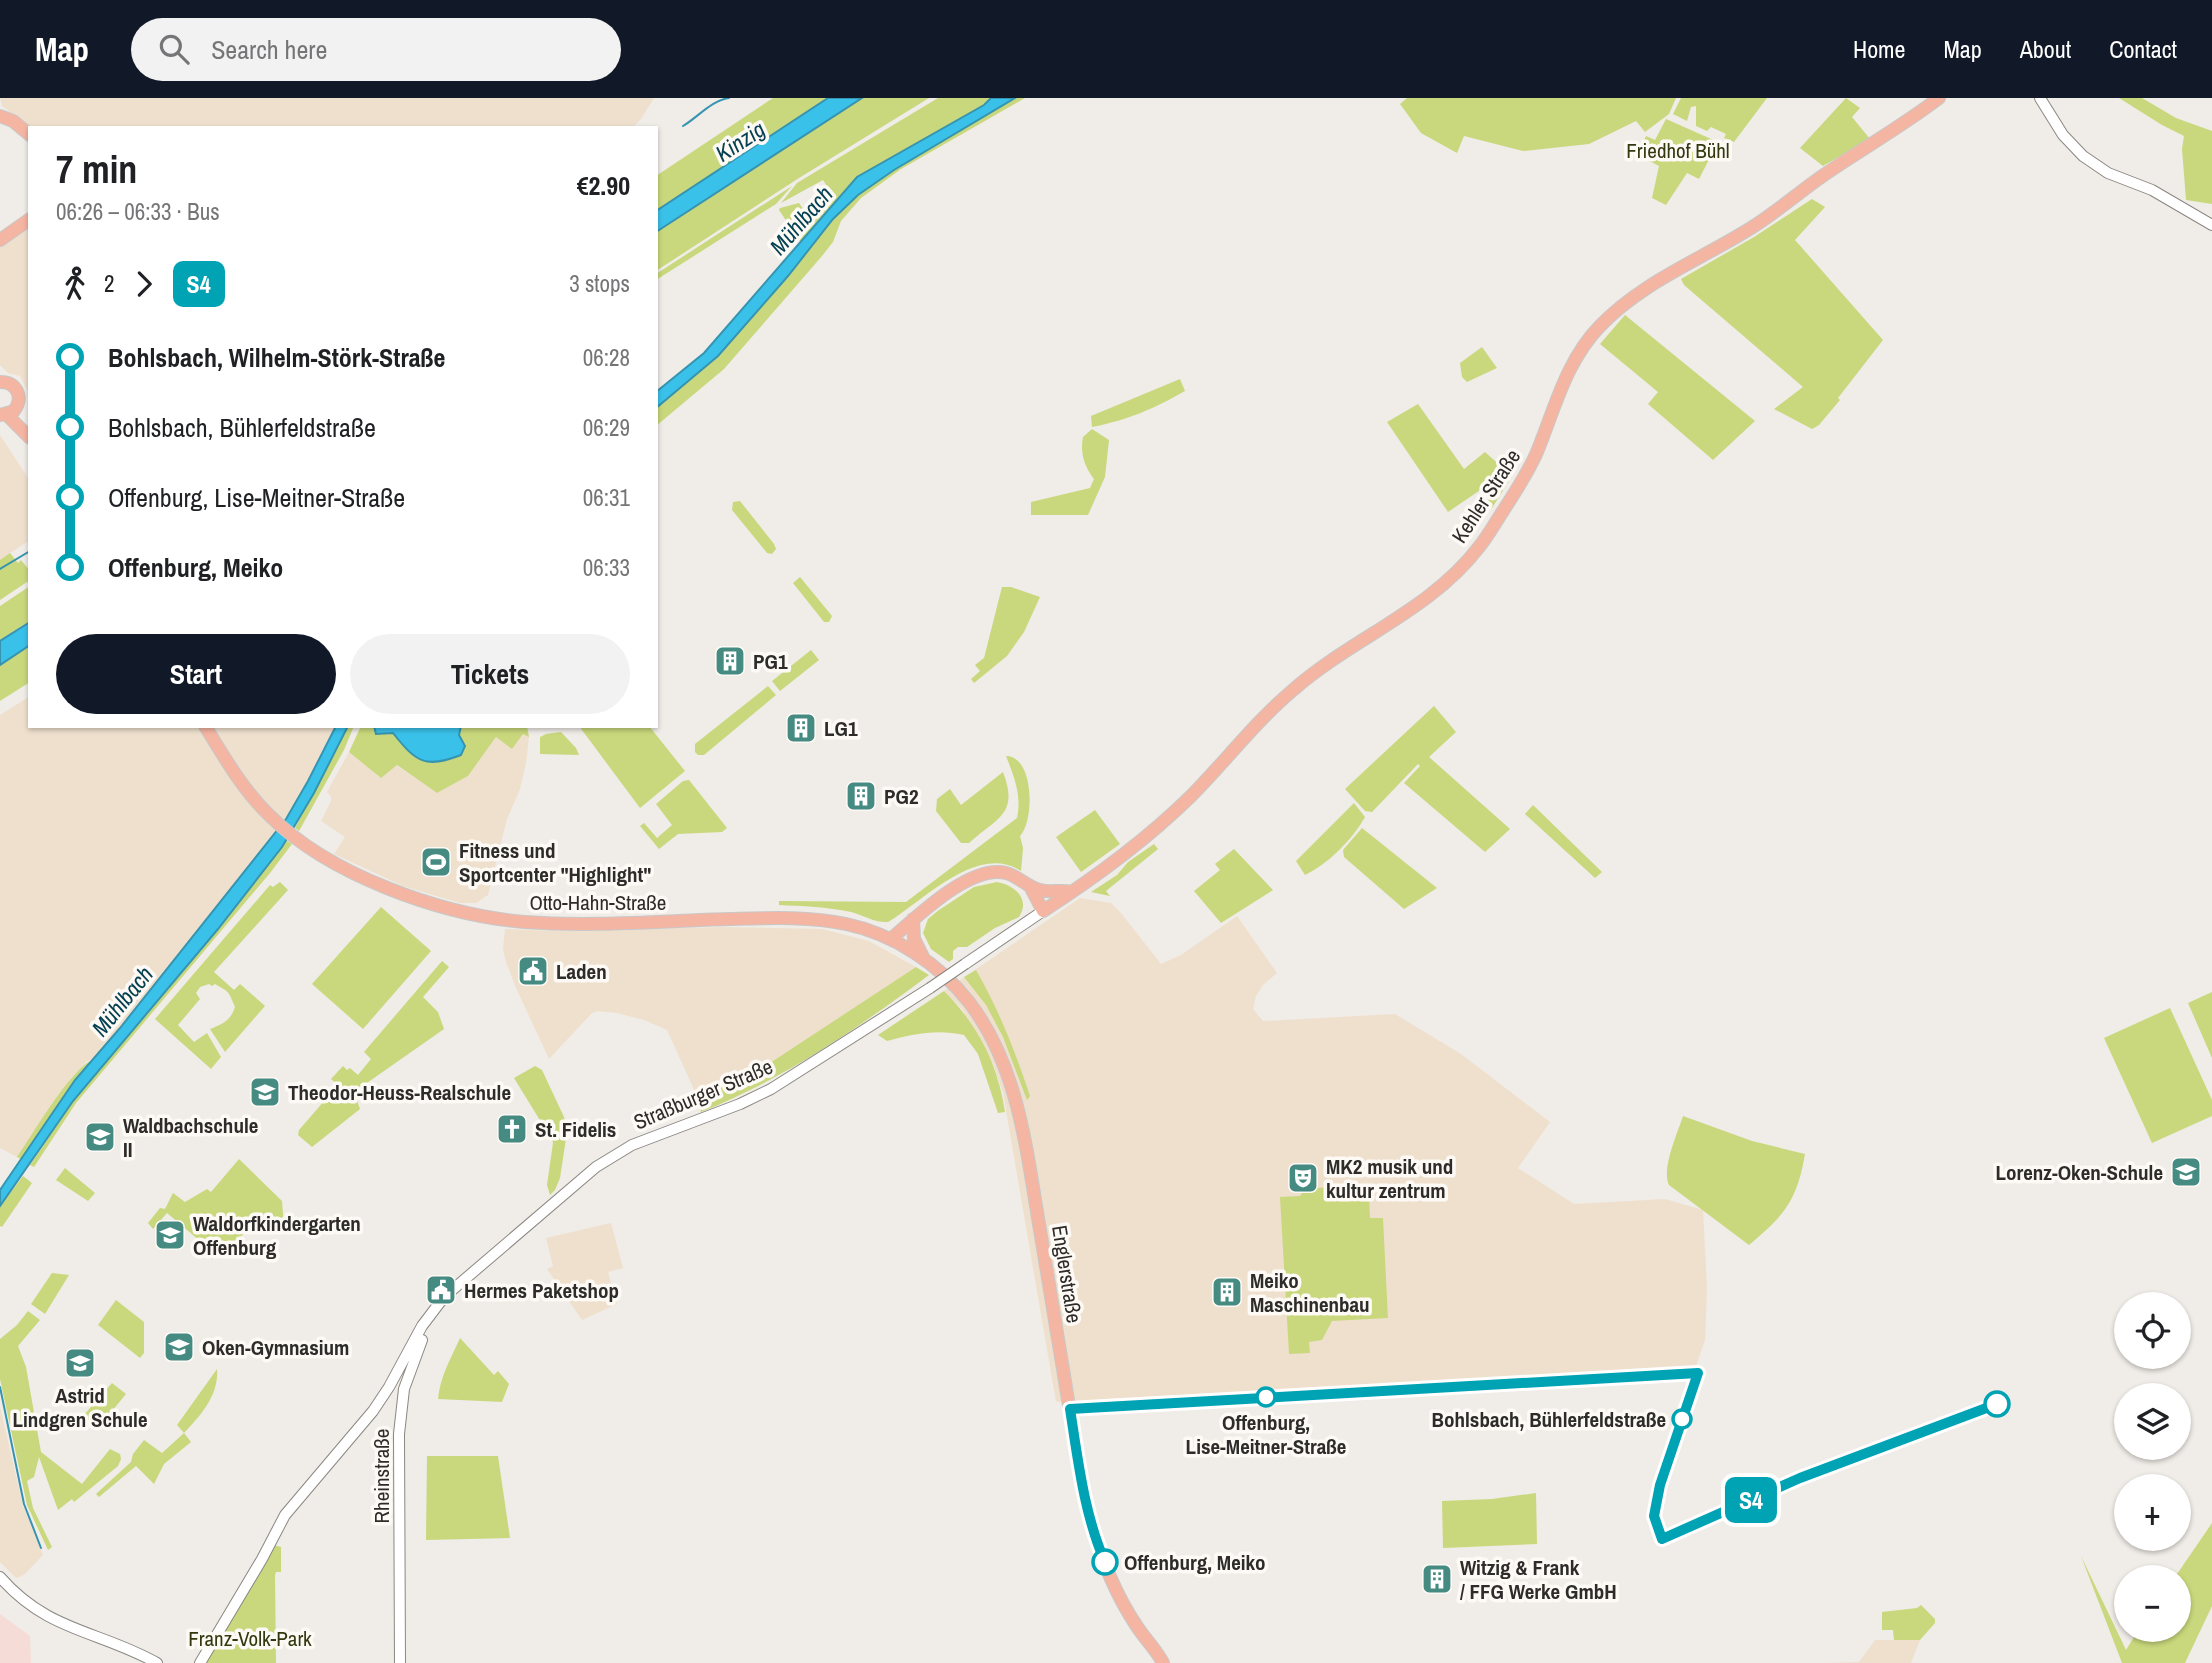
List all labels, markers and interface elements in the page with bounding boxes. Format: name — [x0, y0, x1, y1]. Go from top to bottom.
search box — [131, 18, 621, 81]
text: Map — [35, 27, 89, 71]
icon: search — [155, 30, 193, 68]
text: Search here — [211, 32, 327, 67]
text: Home — [1853, 33, 1905, 65]
text: Map — [1943, 33, 1982, 65]
text: About — [2020, 33, 2071, 65]
text: Contact — [2109, 33, 2177, 65]
water label: Kinzig — [709, 113, 771, 169]
park label: Friedhof Bühl — [1626, 136, 1730, 165]
text: 7 min — [56, 144, 137, 195]
text: €2.90 — [577, 168, 630, 203]
water label: Mühlbach — [762, 179, 840, 261]
text: 06:26 – 06:33 · Bus — [56, 196, 220, 227]
icon: walk — [56, 265, 94, 303]
icon: forward — [125, 265, 163, 303]
text: 2 — [104, 268, 115, 299]
text: S4 — [187, 268, 211, 300]
text: 3 stops — [569, 268, 630, 299]
text: Bohlsbach, Wilhelm-Störk-Straße — [108, 340, 445, 375]
text: 06:28 — [583, 342, 630, 373]
text: Bohlsbach, Bühlerfeldstraße — [108, 410, 376, 445]
text: 06:29 — [583, 412, 630, 443]
street label: Kehler Straße — [1445, 444, 1527, 548]
text: Offenburg, Lise-Meitner-Straße — [108, 480, 405, 515]
text: 06:31 — [583, 482, 630, 513]
text: Offenburg, Meiko — [108, 550, 283, 585]
text: 06:33 — [583, 552, 630, 583]
button: Start — [56, 634, 336, 714]
button: Tickets — [350, 634, 630, 714]
building icon: PG1 — [713, 644, 747, 678]
place label: PG1 — [753, 647, 788, 676]
building icon: LG1 — [784, 711, 818, 745]
place label: LG1 — [824, 714, 858, 743]
building icon: PG2 — [844, 779, 878, 813]
place label: PG2 — [884, 782, 918, 811]
place label: Fitness und Sportcenter "Highlight" — [459, 836, 651, 889]
sports icon: Fitness und Sportcenter "Highlight" — [419, 845, 453, 879]
street label: Otto-Hahn-Straße — [530, 888, 666, 917]
public building icon: Laden — [516, 954, 550, 988]
place label: Laden — [556, 957, 607, 986]
water label: Mühlbach — [84, 959, 160, 1043]
street label: Straßburger Straße — [629, 1052, 777, 1136]
school or university icon: Theodor-Heuss-Realschule — [248, 1075, 282, 1109]
place label: Theodor-Heuss-Realschule — [288, 1078, 511, 1107]
place label: Waldbachschule II — [123, 1111, 258, 1164]
church icon: St. Fidelis — [495, 1112, 529, 1146]
place label: St. Fidelis — [535, 1115, 616, 1144]
school or university icon: Waldbachschule II — [83, 1120, 117, 1154]
place label: MK2 musik und kultur zentrum — [1326, 1152, 1453, 1205]
school or university icon: Lorenz-Oken-Schule — [2169, 1155, 2203, 1189]
place label: Lorenz-Oken-Schule — [1996, 1158, 2163, 1187]
theatre icon: MK2 musik und kultur zentrum — [1286, 1161, 1320, 1195]
place label: Waldorfkindergarten Offenburg — [193, 1209, 361, 1262]
school or university icon: Waldorfkindergarten Offenburg — [153, 1218, 187, 1252]
street label: Englerstraße — [1045, 1223, 1089, 1325]
place label: Meiko Maschinenbau — [1250, 1266, 1370, 1319]
public building icon: Hermes Paketshop — [424, 1273, 458, 1307]
building icon: Meiko Maschinenbau — [1210, 1275, 1244, 1309]
place label: Hermes Paketshop — [464, 1276, 619, 1305]
map controls — [2114, 1292, 2191, 1642]
button: locate — [2114, 1292, 2191, 1369]
school or university icon: Oken-Gymnasium — [162, 1330, 196, 1364]
place label: Oken-Gymnasium — [202, 1333, 349, 1362]
school or university icon: Astrid Lindgren Schule — [63, 1346, 97, 1380]
place label: Astrid Lindgren Schule — [13, 1381, 147, 1434]
button: layers — [2114, 1383, 2191, 1460]
marker: Offenburg, Lise-Meitner-Straße — [1256, 1387, 1276, 1407]
unlabelled marker — [1984, 1391, 2010, 1417]
place label: Bohlsbach, Bühlerfeldstraße — [1432, 1405, 1666, 1434]
place label: Offenburg, Lise-Meitner-Straße — [1186, 1408, 1346, 1461]
marker: Bohlsbach, Bühlerfeldstraße — [1672, 1409, 1692, 1429]
street label: Rheinstraße — [367, 1429, 396, 1523]
button: + — [2114, 1474, 2191, 1551]
line badge: S4 — [1720, 1477, 1782, 1523]
text: S4 — [1739, 1484, 1763, 1516]
place label: Offenburg, Meiko — [1124, 1548, 1266, 1577]
marker: Offenburg, Meiko — [1092, 1549, 1118, 1575]
place label: Witzig & Frank / FFG Werke GmbH — [1460, 1553, 1617, 1606]
building icon: Witzig & Frank / FFG Werke GmbH — [1420, 1562, 1454, 1596]
button: − — [2114, 1565, 2191, 1642]
park label: Franz-Volk-Park — [188, 1624, 312, 1653]

